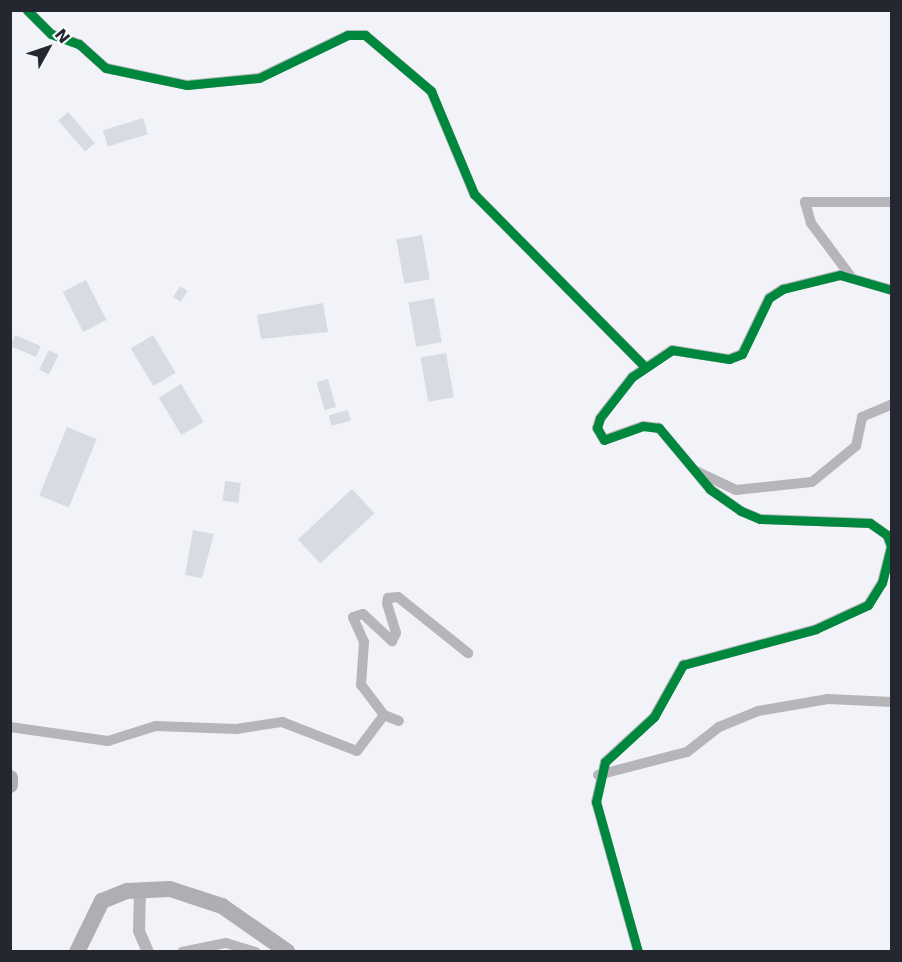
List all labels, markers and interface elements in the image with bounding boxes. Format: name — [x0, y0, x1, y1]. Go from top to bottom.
north arrow — [18, 18, 78, 78]
text: N — [51, 25, 74, 47]

